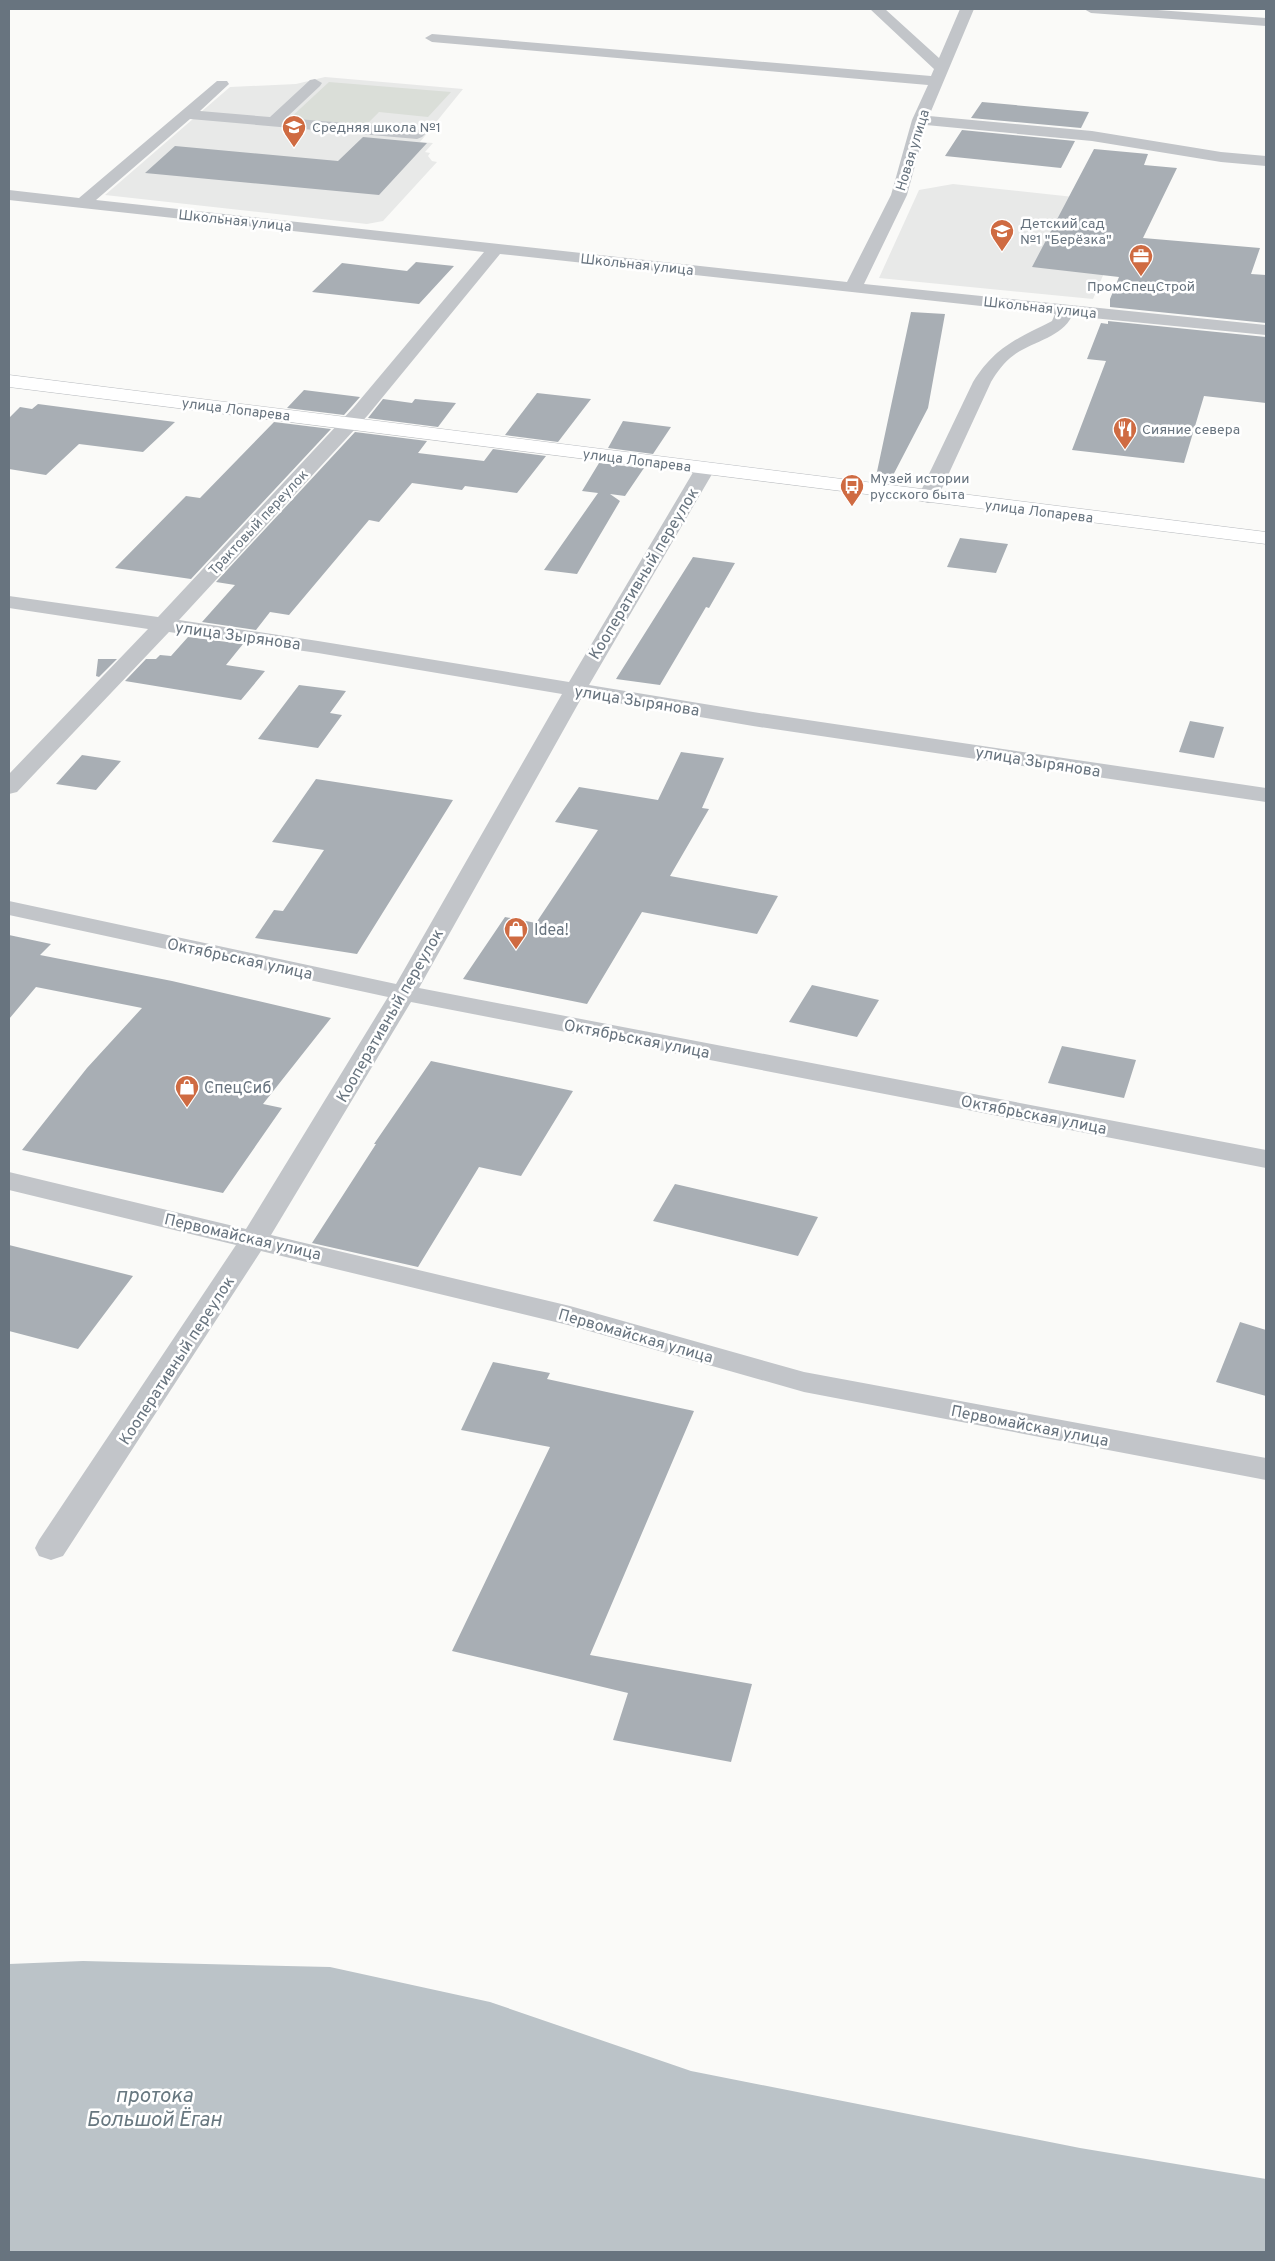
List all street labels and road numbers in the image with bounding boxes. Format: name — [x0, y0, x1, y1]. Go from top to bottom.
street label: Новая улица — [893, 108, 934, 193]
street label: Школьная улица — [177, 207, 292, 236]
street label: Школьная улица — [579, 251, 694, 280]
street label: Школьная улица — [982, 294, 1097, 323]
street label: улица Лопарева — [181, 395, 291, 426]
street label: улица Лопарева — [582, 446, 692, 477]
street label: Трактовый переулок — [206, 467, 312, 579]
street label: Кооперативный переулок — [585, 484, 704, 664]
street label: улица Лопарева — [984, 497, 1094, 528]
street label: улица Зырянова — [174, 618, 302, 656]
street label: улица Зырянова — [573, 682, 701, 722]
street label: улица Зырянова — [974, 743, 1102, 783]
street label: Кооперативный переулок — [333, 926, 449, 1106]
street label: Октябрьская улица — [165, 935, 314, 985]
street label: Октябрьская улица — [562, 1016, 711, 1064]
street label: Октябрьская улица — [959, 1092, 1108, 1140]
street label: Первомайская улица — [162, 1210, 323, 1266]
street label: Кооперативный переулок — [116, 1273, 240, 1449]
street label: Первомайская улица — [556, 1305, 715, 1369]
street label: Первомайская улица — [949, 1402, 1110, 1452]

